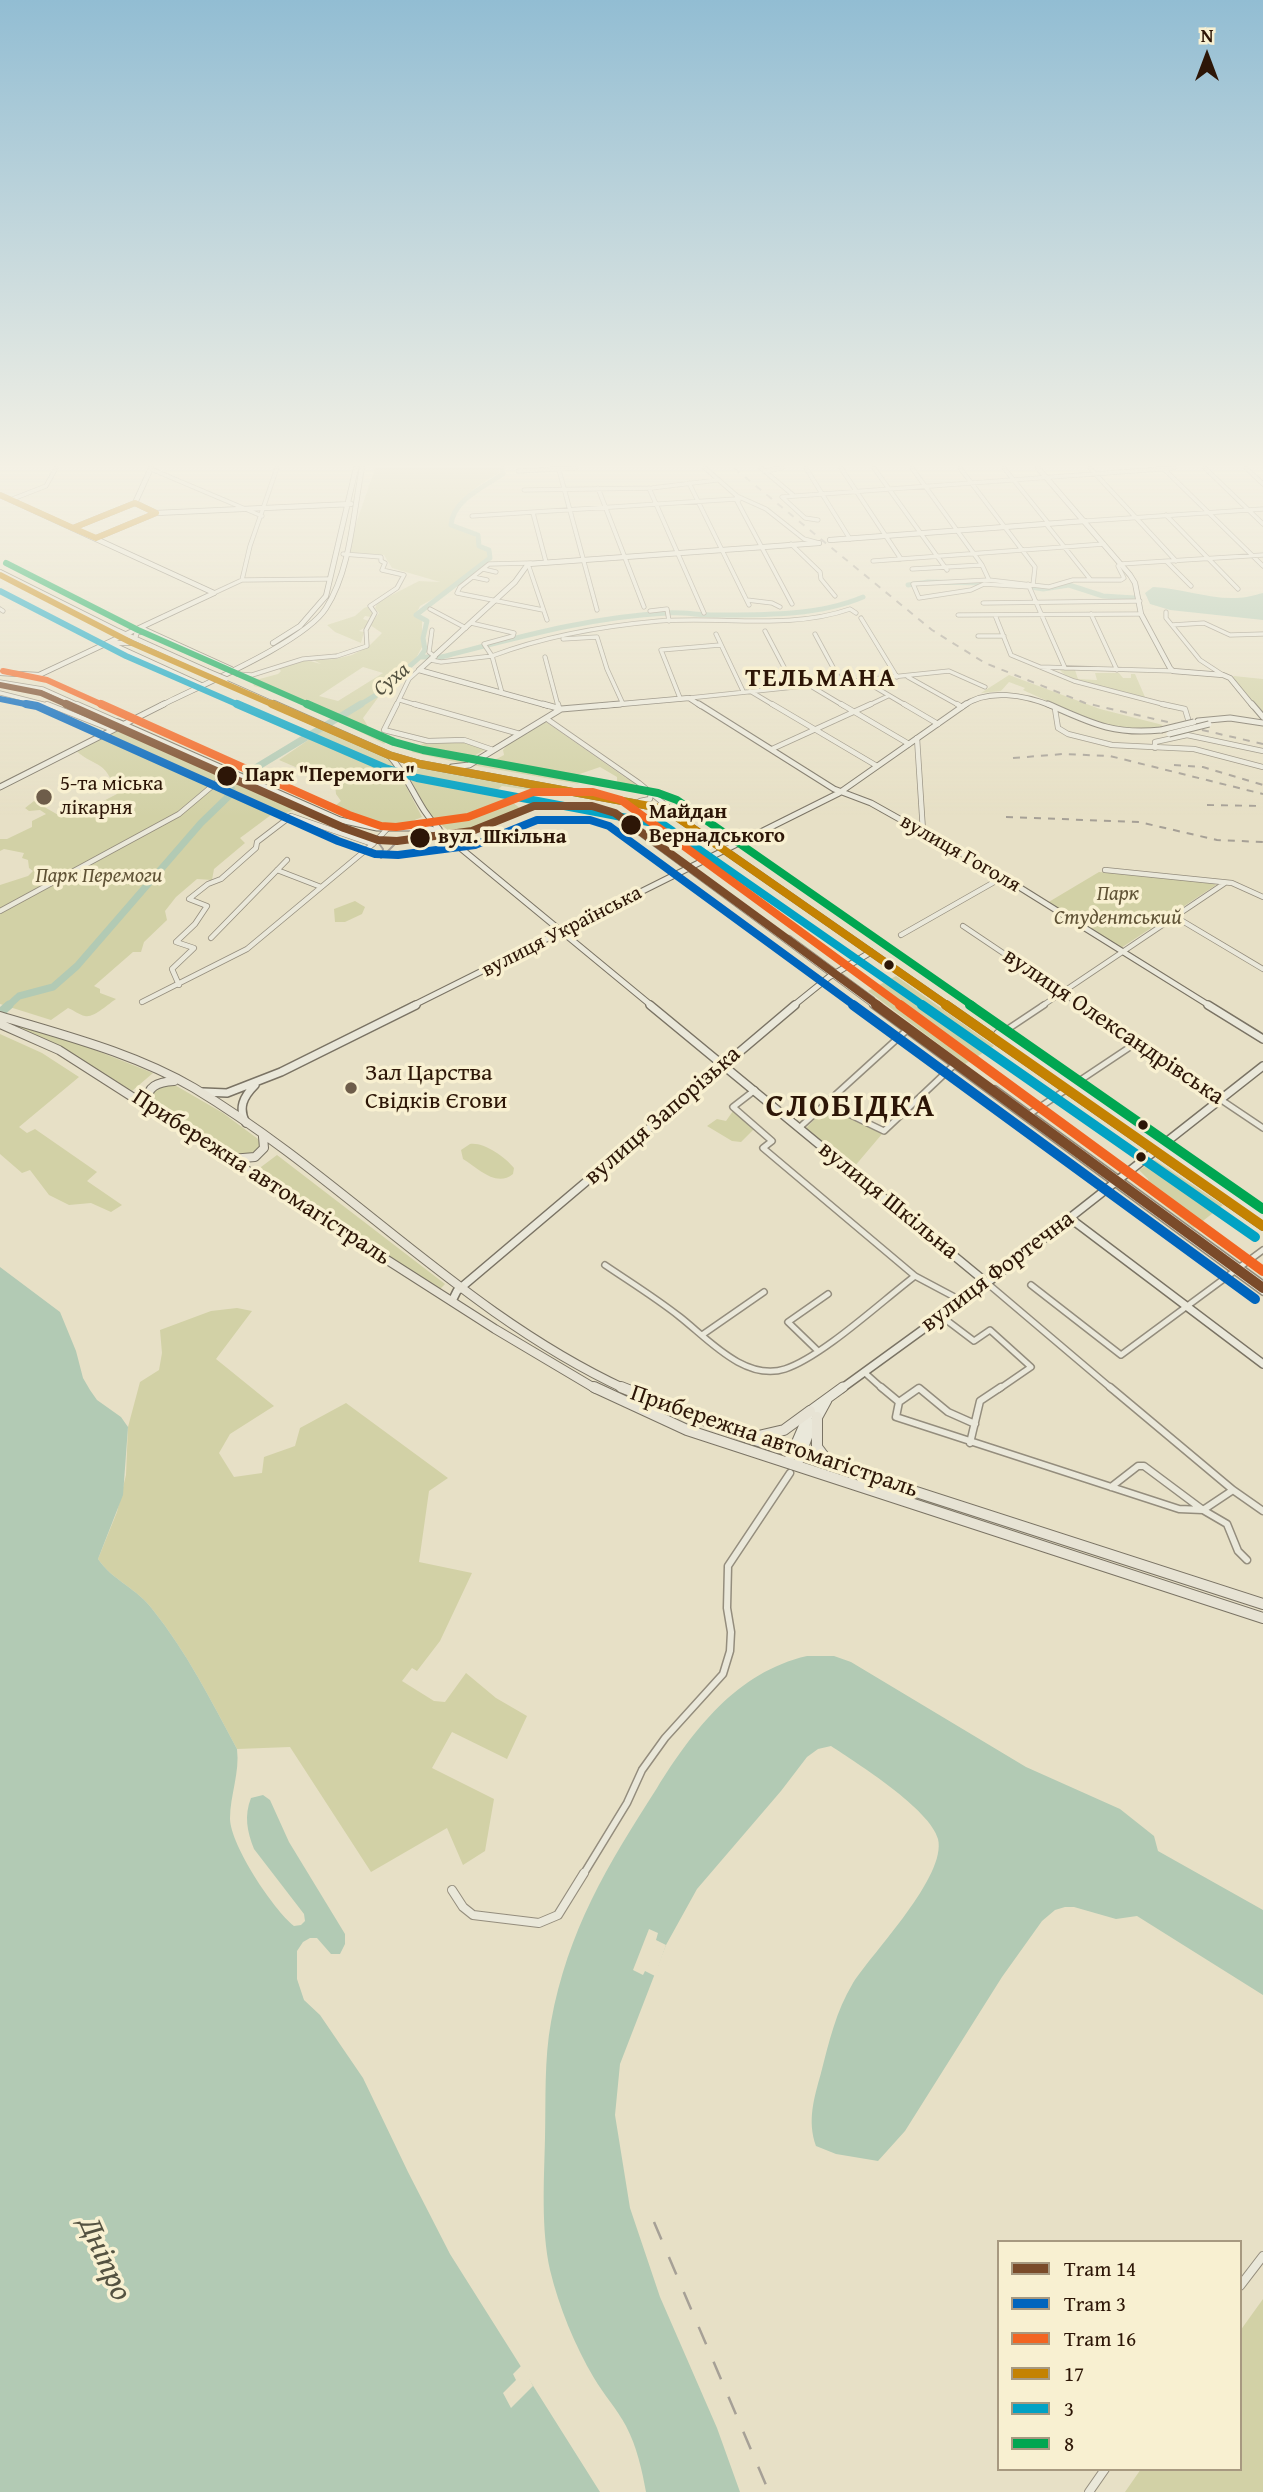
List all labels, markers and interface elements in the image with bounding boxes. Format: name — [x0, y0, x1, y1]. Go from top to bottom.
north arrow — [1172, 21, 1242, 91]
text: N — [1201, 21, 1213, 49]
water label: Суха — [369, 658, 415, 702]
district label: ТЕЛЬМАНА — [746, 663, 896, 695]
place label: Парк "Перемоги" — [245, 763, 415, 789]
marker: Парк "Перемоги" — [215, 764, 239, 788]
place label: 5-та міська лікарня — [60, 772, 163, 822]
marker: 5-та міська лікарня — [34, 787, 54, 807]
place label: Майдан Вернадського — [649, 800, 785, 850]
street label: вулиця Гоголя — [895, 809, 1025, 899]
marker: Майдан Вернадського — [619, 813, 643, 837]
place label: вул. Шкільна — [438, 825, 566, 851]
marker: вул. Шкільна — [408, 826, 432, 850]
park label: Парк Перемоги — [35, 864, 163, 890]
street label: вулиця Українська — [478, 881, 646, 983]
park label: Парк Студентський — [1054, 882, 1182, 932]
street label: вулиця Олександрівська — [997, 942, 1229, 1112]
unlabelled marker — [882, 958, 896, 972]
street label: вулиця Запорізька — [579, 1040, 747, 1192]
place label: Зал Царства Свідків Єгови — [365, 1060, 507, 1116]
marker: Зал Царства Свідків Єгови — [343, 1080, 359, 1096]
street label: Прибережна автомагістраль — [126, 1084, 396, 1272]
district label: СЛОБІДКА — [767, 1089, 935, 1127]
unlabelled marker — [1136, 1118, 1150, 1132]
street label: вулиця Шкільна — [812, 1136, 964, 1266]
unlabelled marker — [1134, 1150, 1148, 1164]
street label: вулиця Фортечна — [916, 1205, 1080, 1339]
street label: Прибережна автомагістраль — [626, 1379, 922, 1505]
water label: Дніпро — [69, 2211, 139, 2307]
legend — [997, 2240, 1242, 2471]
text: Tram 14 — [1064, 2253, 1136, 2284]
text: Tram 3 — [1064, 2288, 1126, 2319]
text: Tram 16 — [1064, 2323, 1136, 2354]
text: 17 — [1064, 2358, 1084, 2389]
text: 3 — [1064, 2393, 1074, 2424]
text: 8 — [1064, 2428, 1074, 2459]

